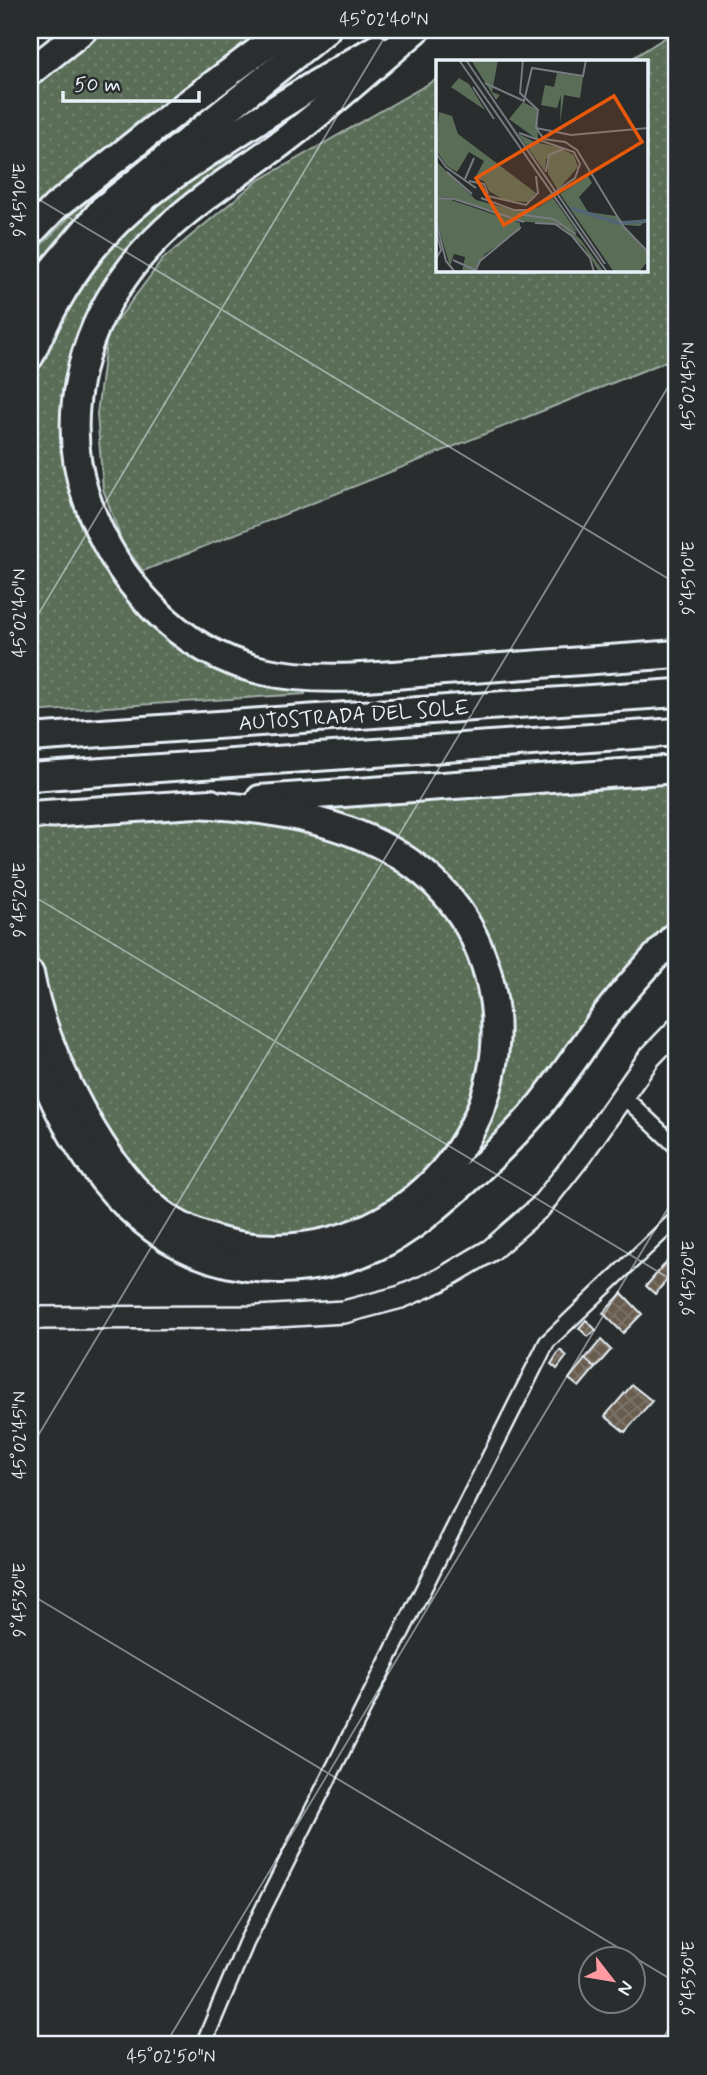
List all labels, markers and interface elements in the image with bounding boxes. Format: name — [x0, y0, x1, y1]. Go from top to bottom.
text: 45°02'40"N — [340, 8, 428, 32]
scale bar — [63, 60, 200, 104]
inset map — [436, 60, 648, 271]
text: 50 m — [74, 71, 121, 99]
text: 9°45'10"E — [8, 163, 32, 237]
text: 45°02'45"N — [677, 342, 701, 430]
text: 9°45'10"E — [677, 541, 701, 615]
text: 45°02'40"N — [8, 569, 32, 657]
street label: AUTOSTRADA DEL SOLE — [238, 694, 470, 738]
text: 9°45'20"E — [8, 863, 32, 938]
text: 9°45'20"E — [677, 1241, 701, 1316]
text: 45°02'45"N — [8, 1391, 32, 1479]
text: 9°45'30"E — [8, 1563, 32, 1637]
text: 9°45'30"E — [677, 1941, 701, 2015]
north arrow — [578, 1946, 648, 2016]
text: N — [611, 1976, 639, 2000]
text: 45°02'50"N — [126, 2045, 216, 2069]

